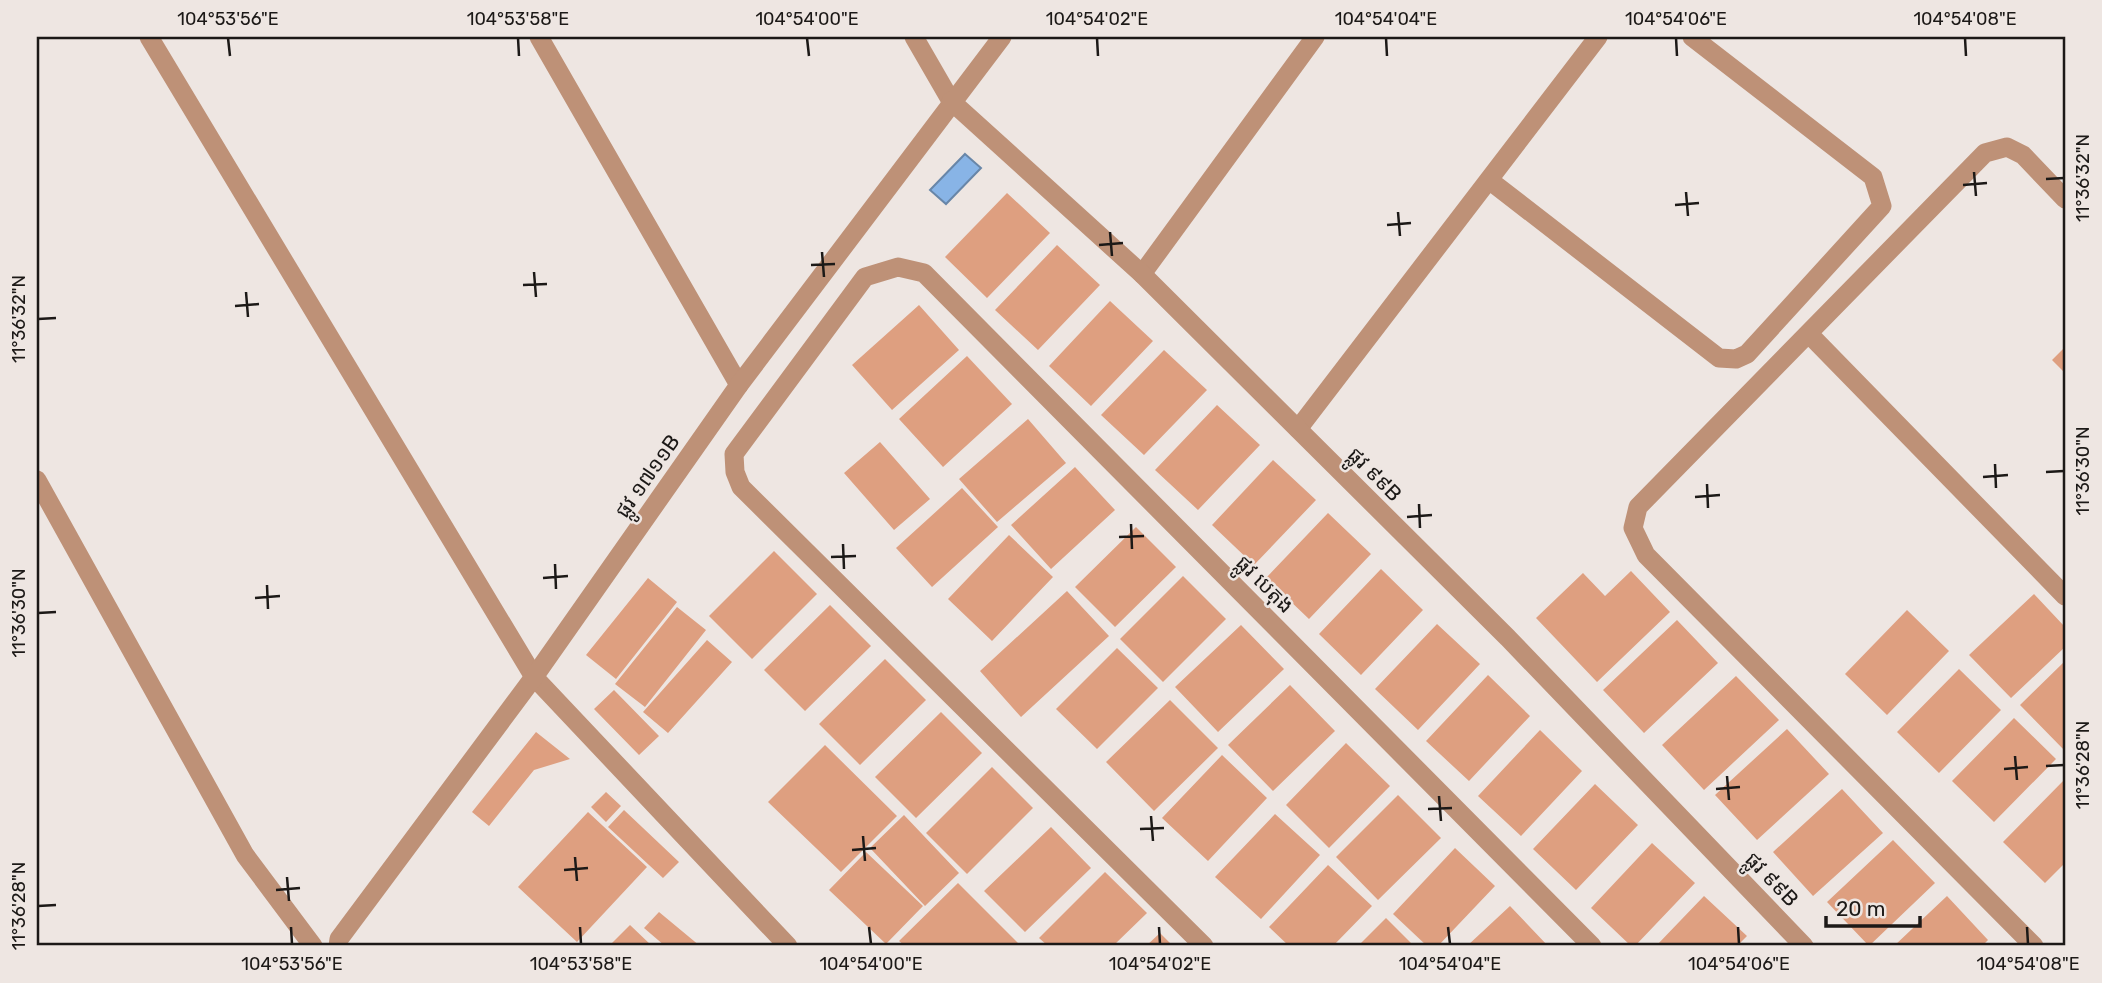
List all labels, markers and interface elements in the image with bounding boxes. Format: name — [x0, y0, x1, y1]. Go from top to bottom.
text: 104°53'56"E — [177, 8, 279, 30]
text: 104°53'58"E — [467, 8, 569, 30]
text: 104°54'00"E — [755, 8, 859, 30]
text: 104°54'02"E — [1046, 8, 1148, 30]
text: 104°54'04"E — [1335, 8, 1437, 30]
text: 104°54'06"E — [1625, 8, 1727, 30]
text: 104°54'08"E — [1913, 8, 2017, 30]
text: 11°36'32"N — [2072, 134, 2094, 222]
text: 11°36'32"N — [8, 275, 30, 363]
text: 11°36'30"N — [2072, 427, 2094, 515]
street label: ផ្លូវ ១៧១១B — [609, 430, 691, 527]
street label: ផ្លូវ ៩៩B — [1338, 442, 1407, 511]
street label: ផ្លូវ បេតុង — [1226, 550, 1299, 623]
text: 11°36'30"N — [8, 569, 30, 657]
text: 11°36'28"N — [2072, 721, 2094, 809]
street label: ផ្លូវ ៩៩B — [1735, 847, 1804, 916]
text: 11°36'28"N — [8, 862, 30, 950]
scale bar — [1826, 885, 1920, 929]
text: 20 m — [1836, 896, 1885, 921]
text: 104°53'56"E — [241, 953, 343, 975]
text: 104°53'58"E — [530, 953, 632, 975]
text: 104°54'00"E — [819, 953, 923, 975]
text: 104°54'02"E — [1109, 953, 1211, 975]
text: 104°54'04"E — [1399, 953, 1501, 975]
text: 104°54'06"E — [1688, 953, 1790, 975]
text: 104°54'08"E — [1976, 953, 2080, 975]

